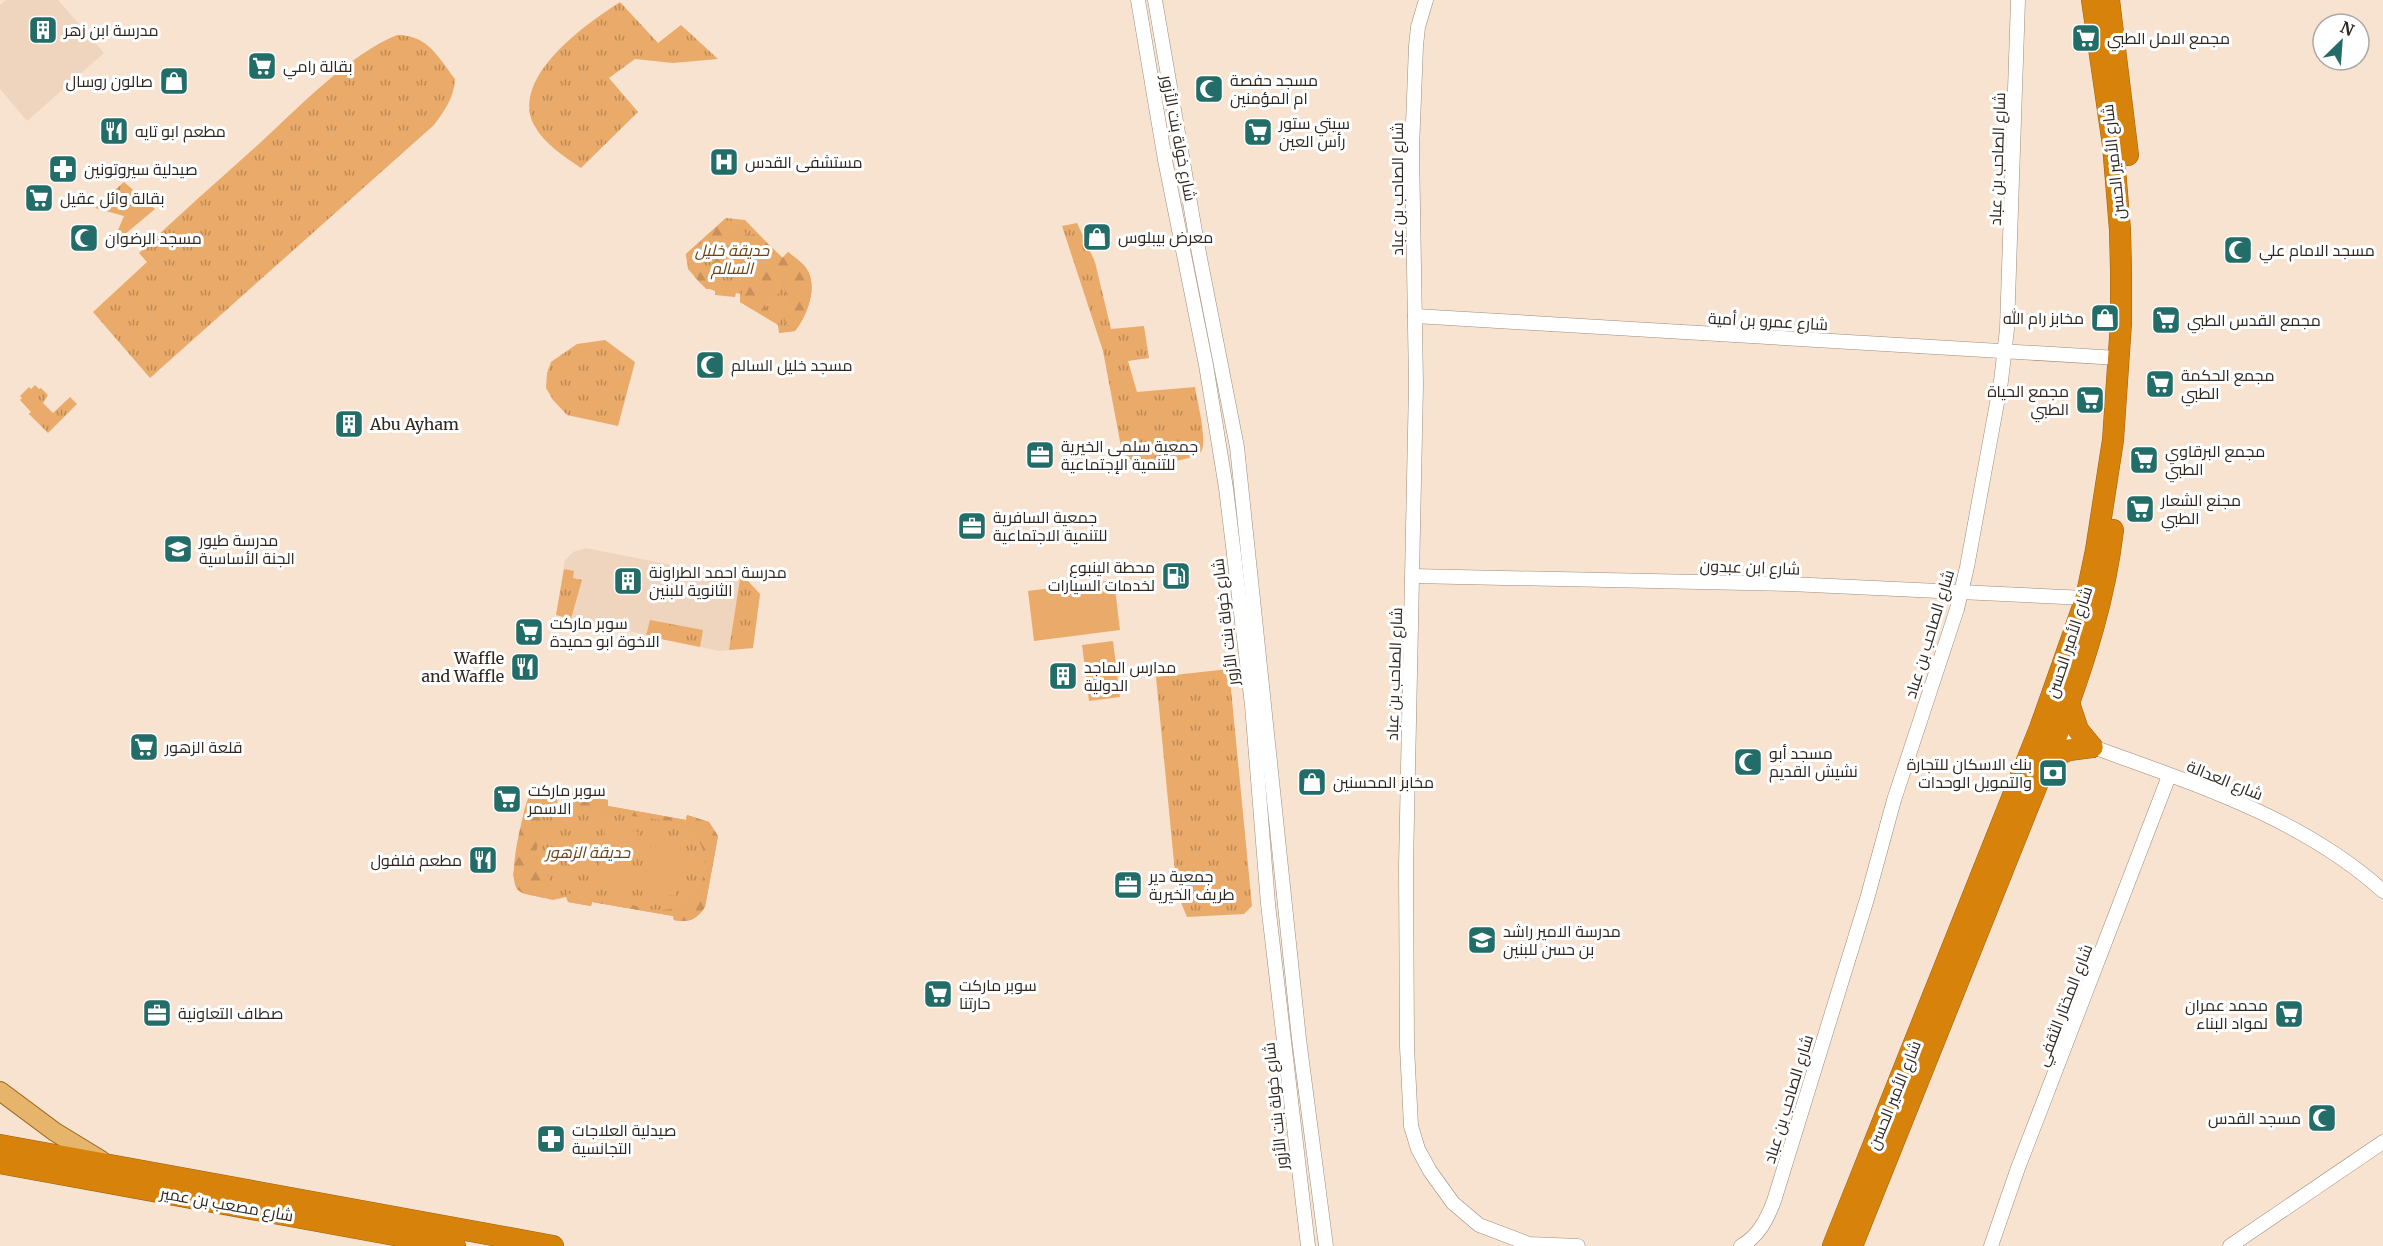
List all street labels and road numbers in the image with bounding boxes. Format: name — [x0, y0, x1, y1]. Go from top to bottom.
street label: شارع خولة بنت الأزور — [1155, 72, 1201, 203]
street label: شارع الصاحب بن عباد — [1985, 92, 2011, 226]
street label: شارع الأمير الحسن — [2097, 103, 2131, 221]
street label: شارع الصاحب بن عباد — [1387, 122, 1409, 256]
street label: شارع عمرو بن أمية — [1707, 308, 1829, 336]
street label: شارع ابن عبدون — [1699, 555, 1801, 581]
street label: شارع خولة بنت الأزور — [1207, 557, 1245, 688]
street label: شارع الصاحب بن عباد — [1900, 567, 1960, 701]
street label: شارع الأمير الحسن — [2042, 584, 2098, 701]
street label: شارع الصاحب بن عباد — [1382, 607, 1408, 741]
street label: شارع العدالة — [2183, 756, 2266, 806]
street label: شارع المختار الثقفي — [2031, 941, 2100, 1070]
street label: شارع الصاحب بن عباد — [1759, 1032, 1819, 1166]
street label: شارع الأمير الحسن — [1863, 1037, 1927, 1153]
street label: شارع خولة بنت الأزور — [1258, 1041, 1294, 1172]
street label: شارع مصعب بن عمير — [158, 1182, 295, 1228]

